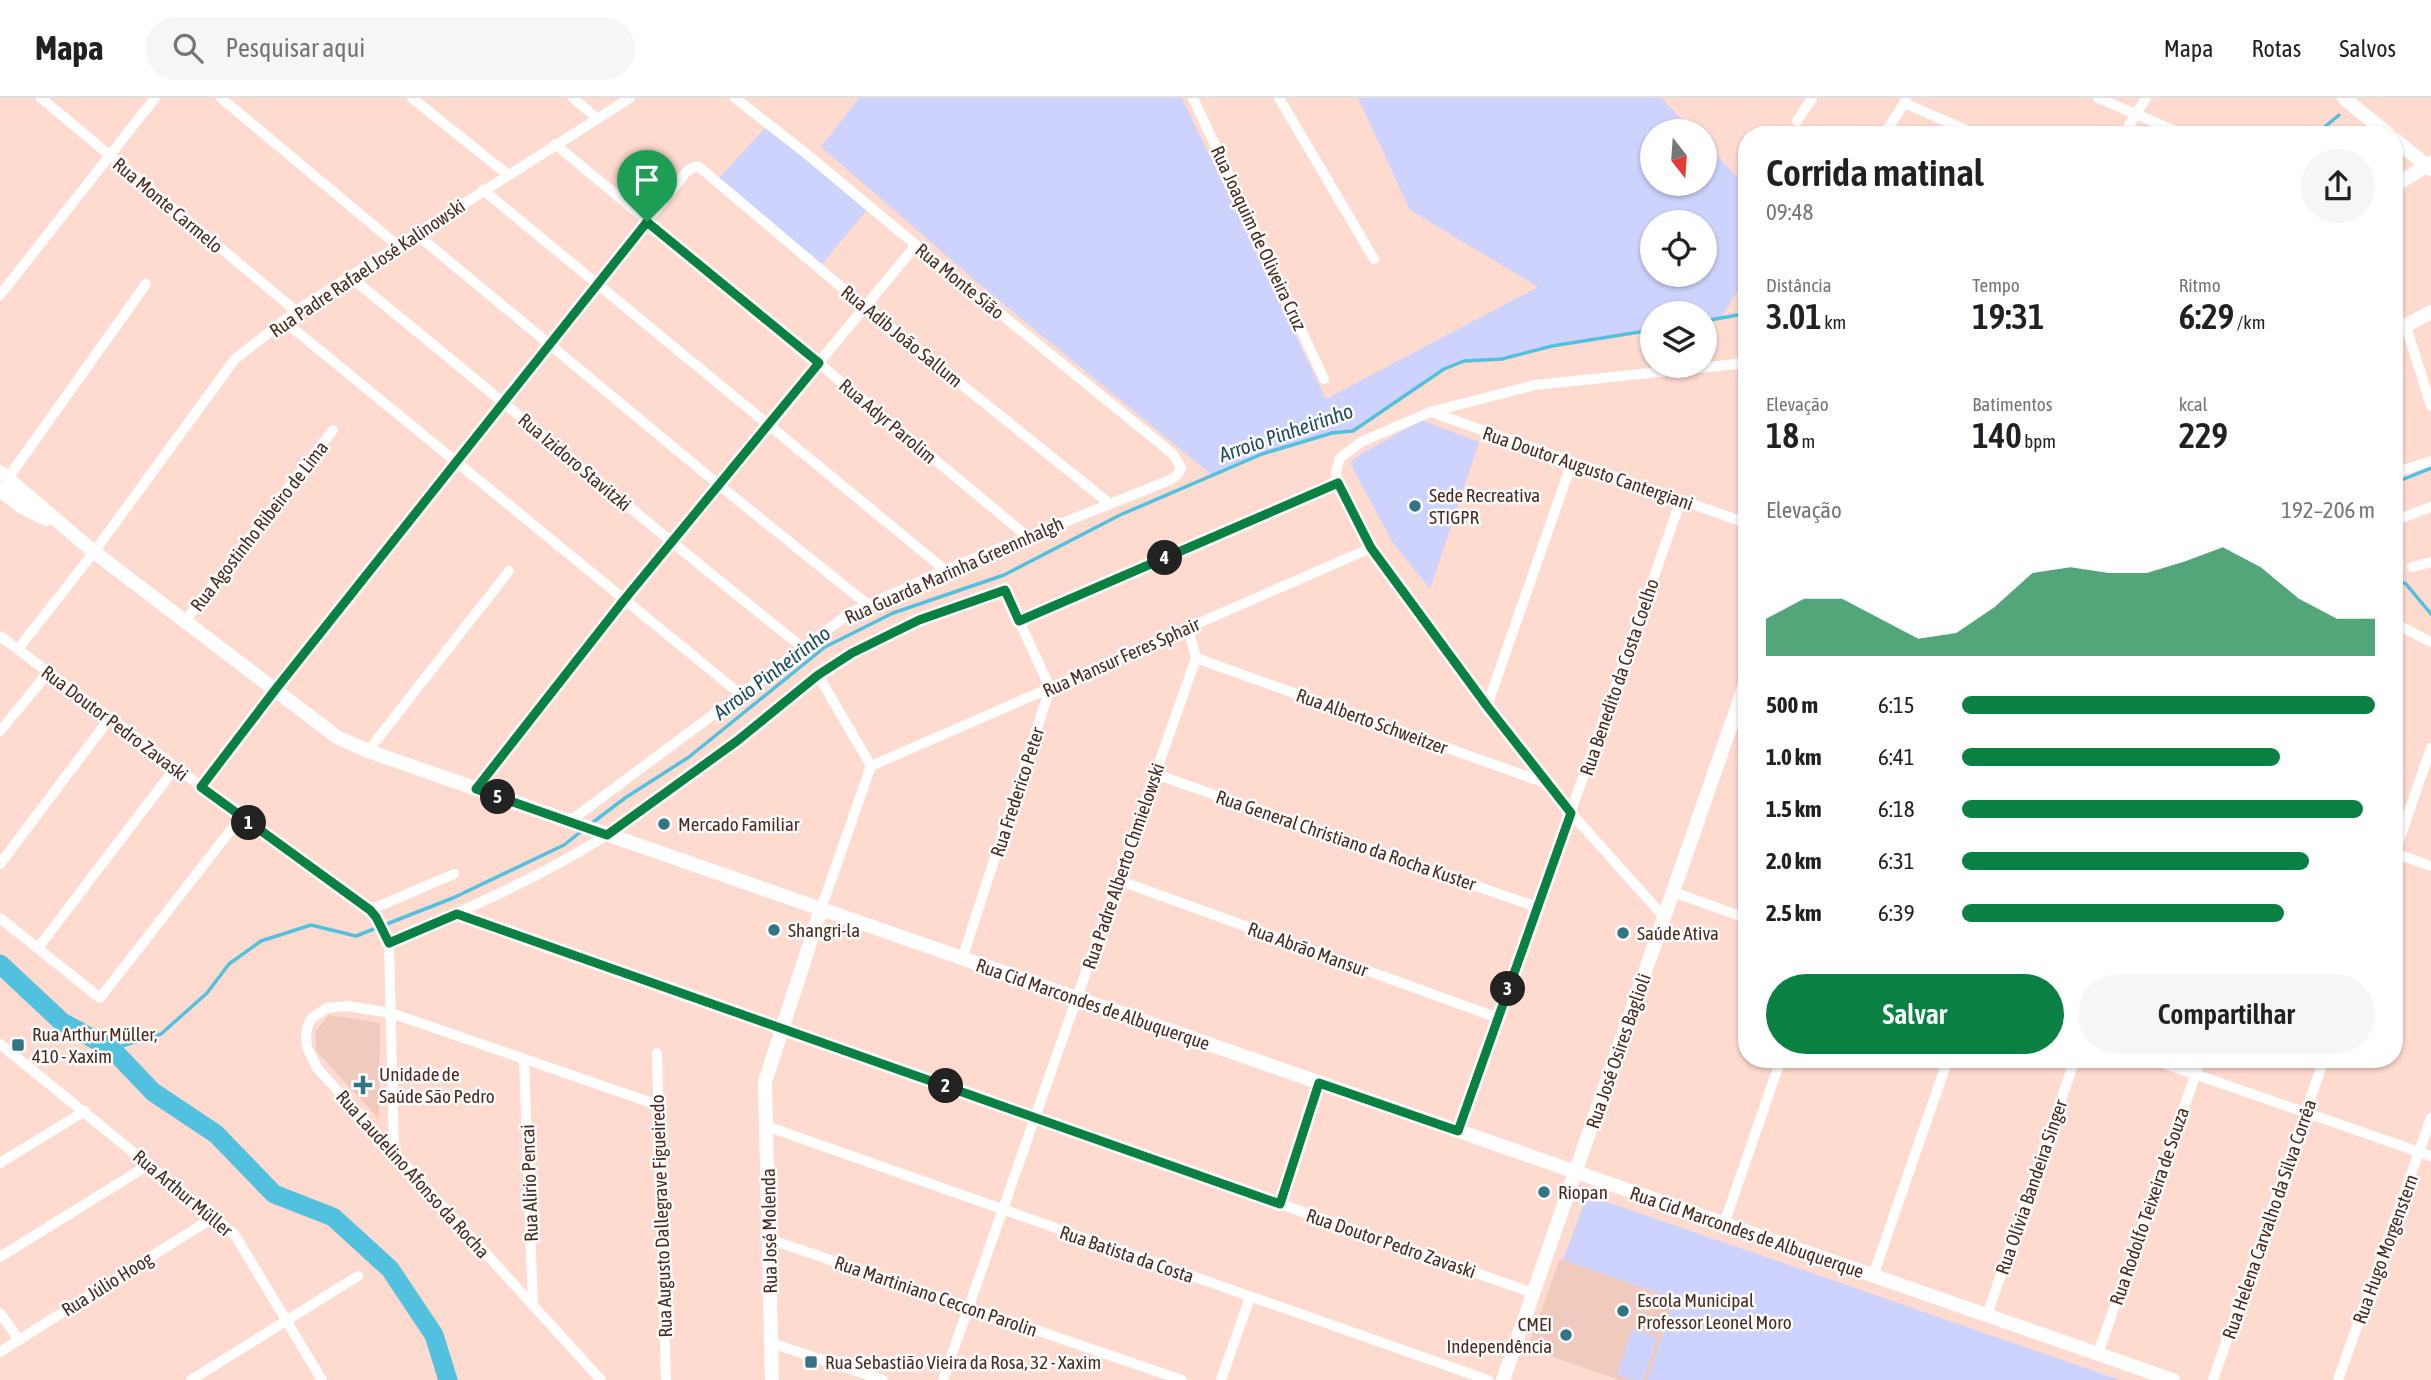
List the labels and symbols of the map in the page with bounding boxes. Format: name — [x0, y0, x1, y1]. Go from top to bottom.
north arrow — [1640, 119, 1717, 196]
street label: Rua Joaquim de Oliveira Cruz — [1207, 142, 1312, 334]
pin — [617, 150, 677, 222]
street label: Rua Monte Carmelo — [109, 153, 227, 257]
street label: Rua Padre Rafael José Kalinowski — [265, 194, 469, 342]
street label: Rua Monte Sião — [911, 239, 1009, 323]
street label: Rua Adib João Sallum — [837, 280, 967, 392]
street label: Rua Adyr Parolim — [835, 374, 941, 468]
water label: Arroio Pinheirinho — [1215, 398, 1356, 467]
street label: Rua Izidoro Stavitzki — [514, 409, 636, 515]
street label: Rua Doutor Augusto Cantergiani — [1480, 422, 1696, 514]
street label: Rua Agostinho Ribeiro de Lima — [186, 436, 332, 616]
place label: Sede Recreativa STIGPR — [1429, 484, 1540, 528]
marker: Sede Recreativa STIGPR — [1407, 498, 1423, 514]
street label: Rua Guarda Marinha Greennhalgh — [841, 512, 1067, 628]
pin: 4 — [1148, 540, 1182, 575]
street label: Rua Benedito da Costa Coelho — [1575, 576, 1663, 778]
street label: Rua Mansur Feres Sphair — [1039, 612, 1203, 702]
water label: Arroio Pinheirinho — [707, 620, 835, 725]
street label: Rua Doutor Pedro Zavaski — [37, 661, 193, 785]
street label: Rua Alberto Schweitzer — [1294, 683, 1451, 759]
street label: Rua Frederico Peter — [986, 724, 1048, 860]
street label: Rua Padre Alberto Chmielowski — [1077, 760, 1169, 972]
pin: 5 — [480, 780, 516, 814]
street label: Rua General Christiano da Rocha Kuster — [1213, 785, 1479, 895]
pin: 1 — [232, 806, 266, 840]
place label: Mercado Familiar — [678, 813, 800, 835]
marker: Mercado Familiar — [656, 816, 672, 832]
street label: Rua Abrão Mansur — [1245, 917, 1371, 981]
place label: Shangri-la — [788, 919, 860, 941]
marker: Shangri-la — [766, 922, 782, 938]
place label: Saúde Ativa — [1637, 922, 1719, 944]
marker: Saúde Ativa — [1615, 925, 1631, 941]
street label: Rua Cid Marcondes de Albuquerque — [973, 954, 1213, 1054]
street label: Rua José Osires Baglioli — [1581, 971, 1655, 1131]
pin: 3 — [1490, 972, 1526, 1006]
place label: Rua Arthur Müller, 410 - Xaxim — [32, 1023, 157, 1067]
marker: Rua Arthur Müller, 410 - Xaxim — [10, 1037, 26, 1053]
place label: Unidade de Saúde São Pedro — [379, 1063, 495, 1107]
pin: 2 — [928, 1068, 964, 1104]
marker: Unidade de Saúde São Pedro — [353, 1075, 373, 1095]
street label: Rua Laudelino Afonso da Rocha — [332, 1086, 494, 1262]
street label: Rua Augusto Dallegrave Figueiredo — [646, 1094, 676, 1338]
street label: Rua Olívia Bandeira Singer — [1991, 1096, 2071, 1277]
street label: Rua Helena Carvalho da Silva Corrêa — [2218, 1096, 2320, 1342]
street label: Rua Rodolfo Teixeira de Souza — [2105, 1104, 2193, 1308]
street label: Rua Alírio Pencai — [516, 1124, 542, 1242]
street label: Rua Arthur Müller — [129, 1145, 237, 1241]
street label: Rua José Molenda — [757, 1168, 781, 1294]
street label: Rua Hugo Morgenstern — [2348, 1171, 2422, 1327]
place label: Riopan — [1558, 1181, 1608, 1203]
street label: Rua Cid Marcondes de Albuquerque — [1627, 1182, 1867, 1282]
marker: Riopan — [1536, 1184, 1552, 1200]
street label: Rua Doutor Pedro Zavaski — [1303, 1204, 1479, 1282]
street label: Rua Batista da Costa — [1057, 1221, 1197, 1287]
street label: Rua Júlio Hoog — [57, 1247, 157, 1321]
street label: Rua Martiniano Ceccon Parolin — [832, 1251, 1040, 1341]
place label: Escola Municipal Professor Leonel Moro — [1637, 1289, 1792, 1333]
marker: Escola Municipal Professor Leonel Moro — [1615, 1303, 1631, 1319]
place label: CMEI Independência — [1446, 1313, 1552, 1357]
marker: CMEI Independência — [1558, 1327, 1574, 1343]
place label: Rua Sebastião Vieira da Rosa, 32 - Xaxim — [825, 1351, 1101, 1373]
marker: Rua Sebastião Vieira da Rosa, 32 - Xaxim — [803, 1354, 819, 1370]

